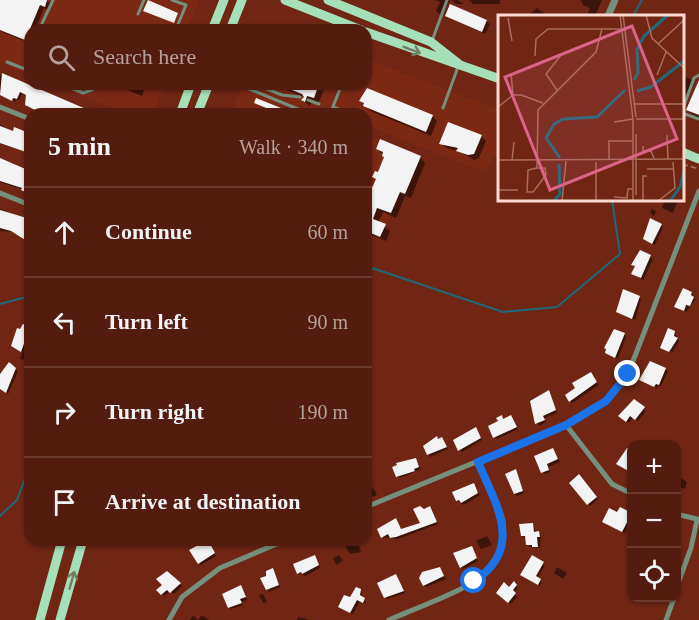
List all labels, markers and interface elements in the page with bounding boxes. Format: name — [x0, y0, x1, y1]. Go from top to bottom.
inset map — [498, 15, 684, 201]
search box — [24, 24, 372, 90]
icon: search — [45, 41, 78, 74]
text: Search here — [93, 44, 196, 69]
one-way arrow — [402, 45, 421, 56]
text: 5 min — [48, 132, 111, 161]
text: Walk · 340 m — [239, 136, 348, 158]
icon: ahead — [48, 216, 81, 249]
text: Continue — [105, 219, 192, 244]
text: 60 m — [307, 221, 348, 243]
icon: left — [48, 306, 81, 339]
text: Turn left — [105, 309, 188, 334]
text: 90 m — [307, 311, 348, 333]
route end — [614, 360, 640, 386]
icon: right — [48, 396, 81, 429]
text: Turn right — [105, 399, 204, 424]
text: 190 m — [297, 401, 348, 423]
map controls — [627, 440, 681, 602]
button: + — [627, 440, 681, 494]
icon: arrive — [48, 486, 81, 519]
text: Arrive at destination — [105, 489, 301, 514]
button: − — [627, 494, 681, 548]
button: locate — [627, 548, 681, 602]
route start — [460, 567, 486, 593]
one-way arrow — [67, 571, 78, 590]

